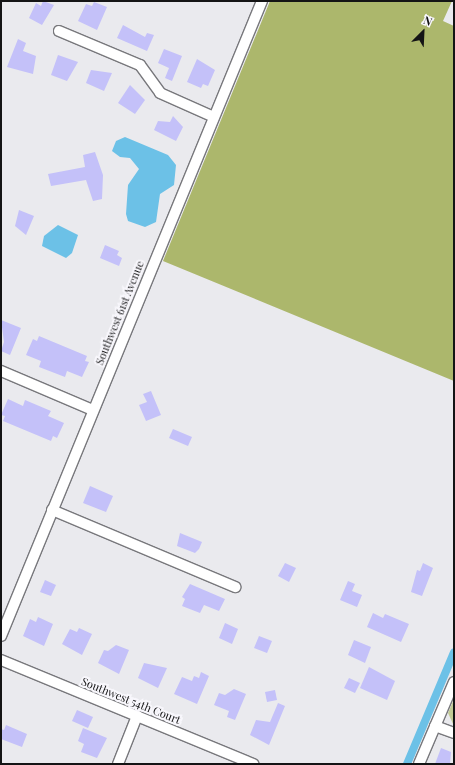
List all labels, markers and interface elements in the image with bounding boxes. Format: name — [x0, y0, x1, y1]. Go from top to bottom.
north arrow — [403, 12, 443, 52]
text: N — [421, 12, 435, 29]
street label: Southwest 61st Avenue — [93, 259, 147, 367]
street label: Southwest 54th Court — [79, 675, 183, 727]

